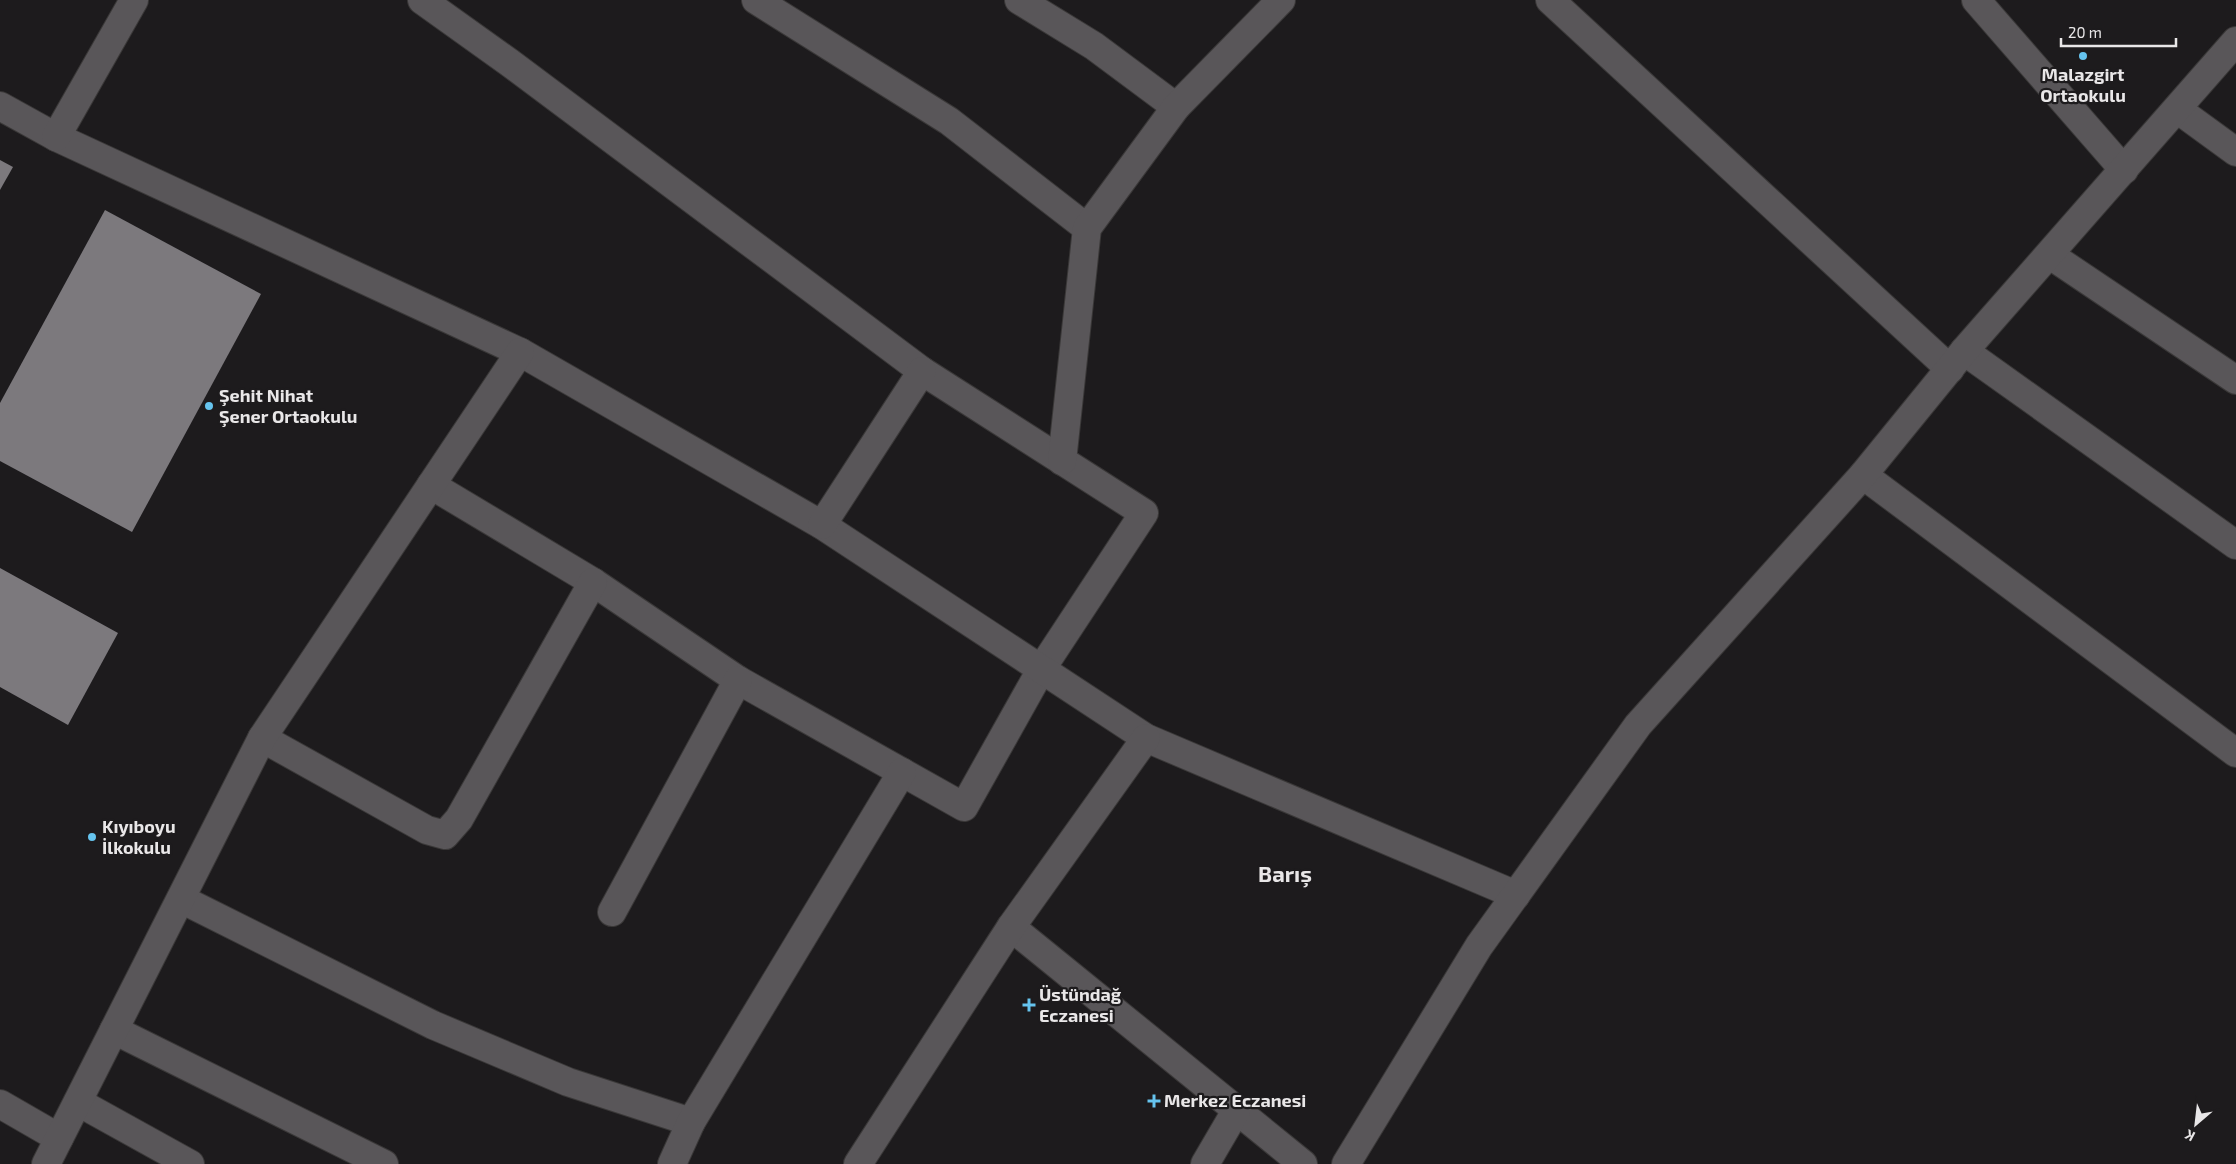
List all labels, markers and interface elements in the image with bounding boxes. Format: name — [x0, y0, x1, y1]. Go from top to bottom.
scale bar — [2061, 15, 2176, 47]
text: 20 m — [2068, 23, 2102, 41]
marker: Malazgirt Ortaokulu — [2077, 50, 2089, 62]
place label: Malazgirt Ortaokulu — [2040, 63, 2126, 106]
place label: Şehit Nihat Şener Ortaokulu — [219, 384, 358, 428]
marker: Şehit Nihat Şener Ortaokulu — [203, 400, 215, 412]
place label: Kıyıboyu İlkokulu — [102, 815, 176, 858]
marker: Kıyıboyu İlkokulu — [86, 831, 98, 843]
district label: Barış — [1258, 860, 1312, 888]
place label: Üstündağ Eczanesi — [1039, 983, 1122, 1026]
marker: Üstündağ Eczanesi — [1023, 999, 1035, 1011]
place label: Merkez Eczanesi — [1164, 1089, 1306, 1111]
marker: Merkez Eczanesi — [1148, 1095, 1160, 1107]
north arrow — [2171, 1099, 2221, 1149]
text: K — [2182, 1126, 2198, 1146]

